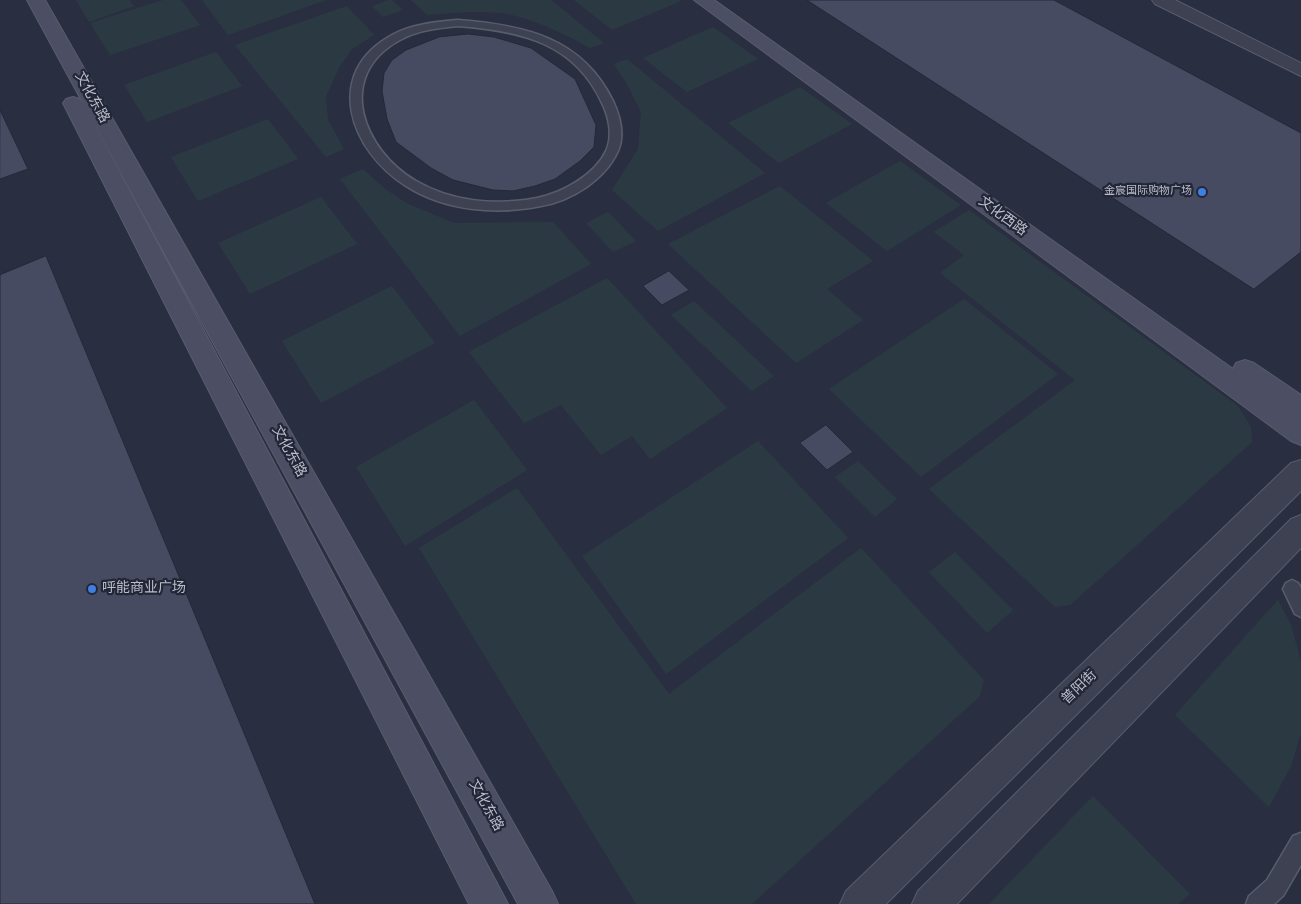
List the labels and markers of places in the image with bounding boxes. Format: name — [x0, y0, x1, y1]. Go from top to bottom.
place label: 金宸国际购物广场 — [1104, 185, 1192, 199]
marker: 金宸国际购物广场 — [1196, 186, 1208, 198]
place label: 呼能商业广场 — [102, 581, 186, 597]
marker: 呼能商业广场 — [86, 583, 98, 595]

